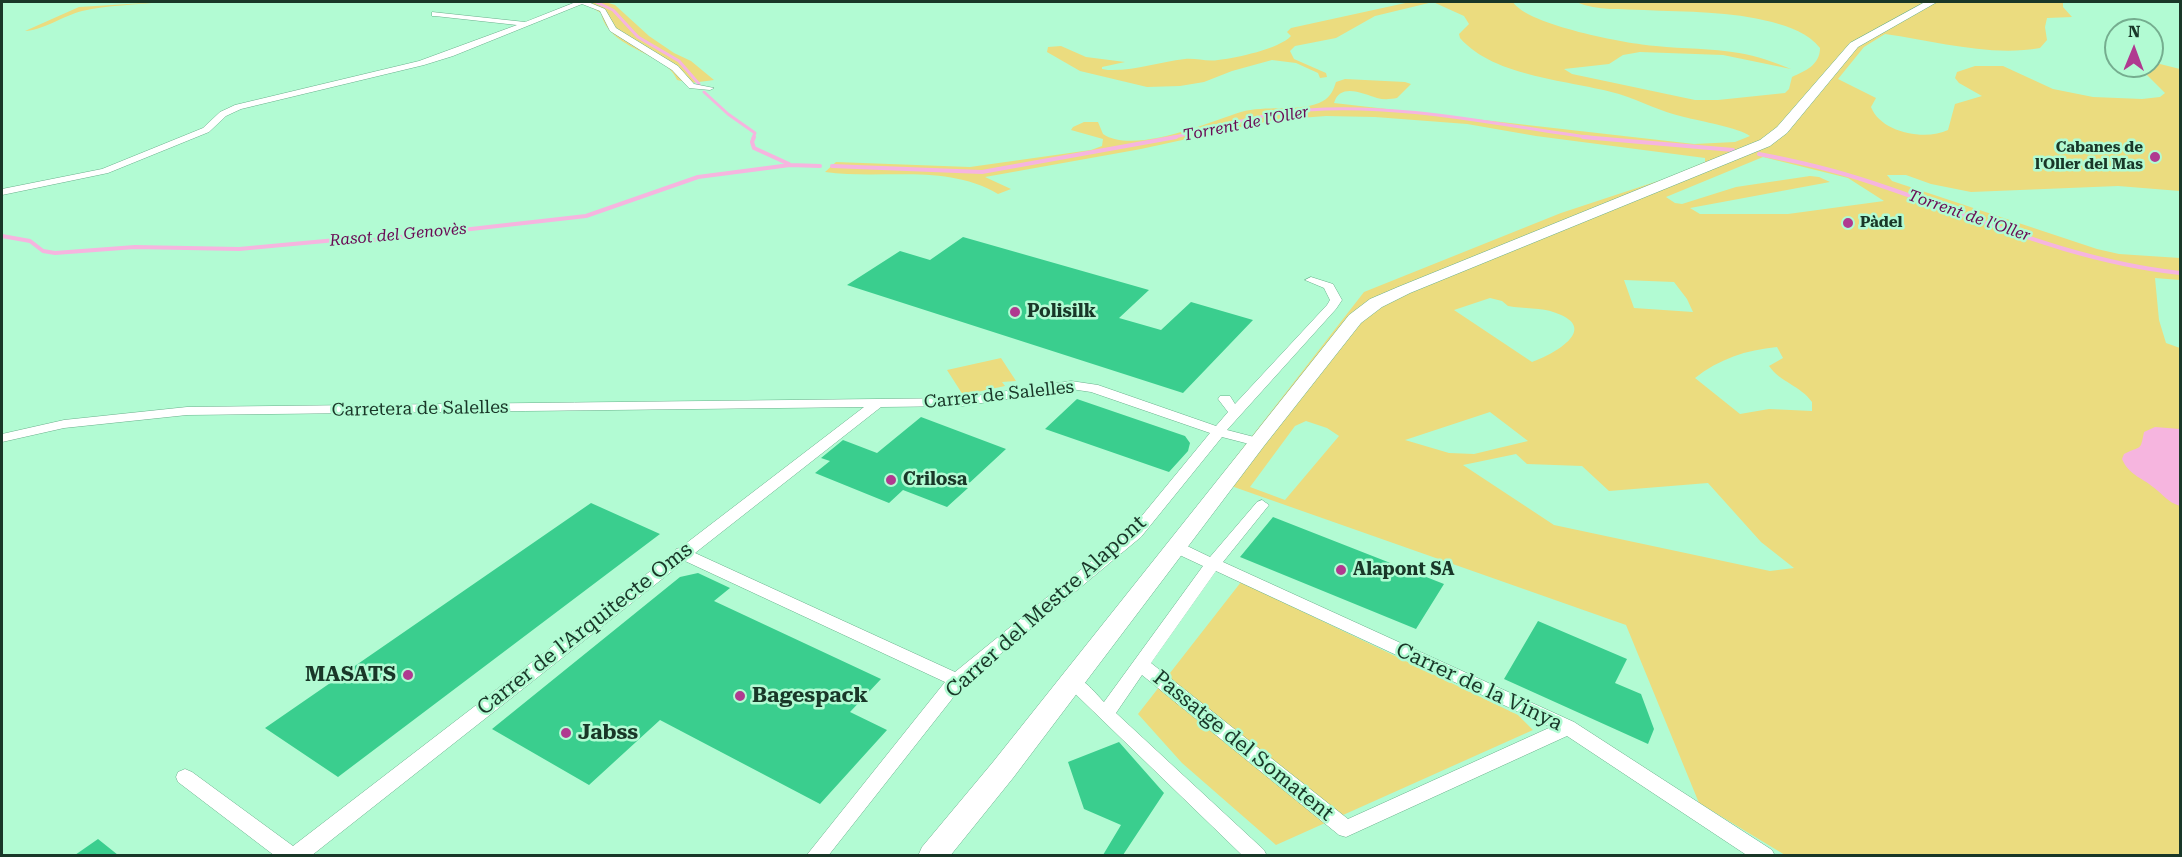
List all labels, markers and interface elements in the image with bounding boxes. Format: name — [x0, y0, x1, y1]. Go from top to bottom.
north arrow — [2104, 18, 2164, 78]
text: N — [2128, 22, 2141, 41]
water label: Torrent de l'Oller — [1181, 102, 1311, 146]
place label: Cabanes de l'Oller del Mas — [2035, 139, 2143, 174]
marker: Cabanes de l'Oller del Mas — [2148, 150, 2162, 164]
water label: Torrent de l'Oller — [1905, 186, 2033, 246]
place label: Pàdel — [1860, 214, 1902, 232]
marker: Pàdel — [1841, 216, 1855, 230]
water label: Rasot del Genovès — [329, 219, 467, 251]
place label: Polisilk — [1027, 301, 1096, 323]
marker: Polisilk — [1008, 305, 1022, 319]
street label: Carrer de Salelles — [923, 376, 1075, 414]
street label: Carretera de Salelles — [331, 397, 509, 421]
place label: Crilosa — [903, 469, 967, 491]
marker: Crilosa — [884, 473, 898, 487]
street label: Carrer del Mestre Alapont — [941, 510, 1151, 704]
street label: Carrer de l'Arquitecte Oms — [472, 537, 698, 721]
place label: Alapont SA — [1353, 559, 1454, 581]
marker: Alapont SA — [1334, 563, 1348, 577]
street label: Carrer de la Vinya — [1392, 637, 1566, 737]
place label: MASATS — [305, 662, 396, 688]
street label: Passatge del Somatent — [1148, 665, 1338, 827]
marker: MASATS — [401, 668, 415, 682]
place label: Bagespack — [752, 683, 868, 709]
marker: Bagespack — [733, 689, 747, 703]
place label: Jabss — [578, 720, 638, 746]
marker: Jabss — [559, 726, 573, 740]

